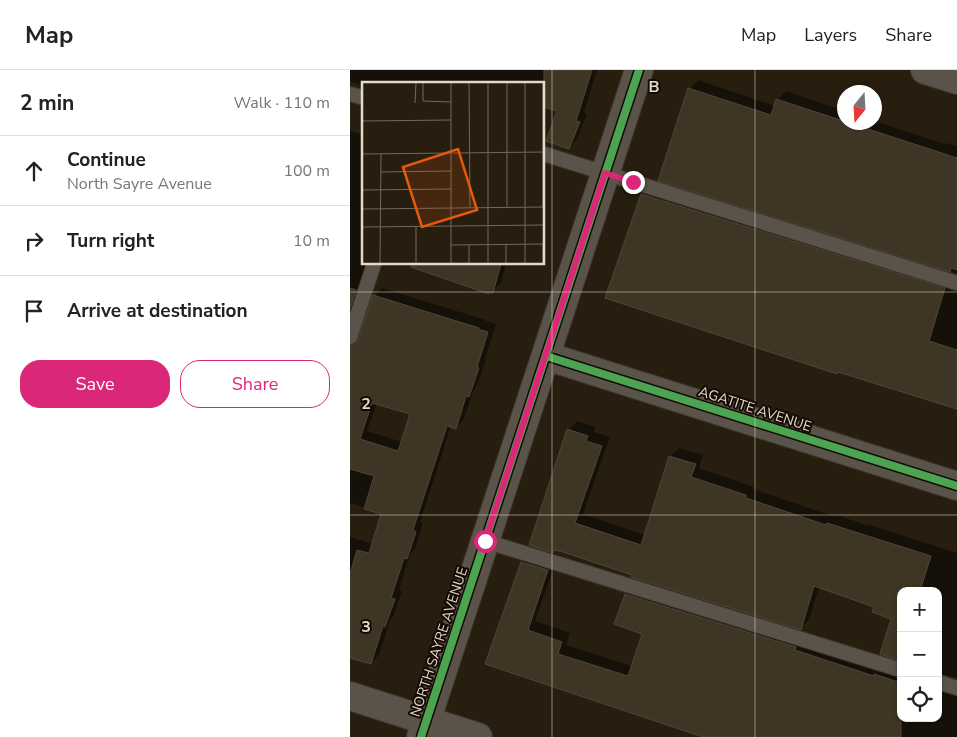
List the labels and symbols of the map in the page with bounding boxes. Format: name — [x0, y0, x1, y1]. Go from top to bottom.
text: B — [648, 76, 660, 98]
inset map — [362, 82, 545, 265]
north arrow — [837, 85, 882, 130]
route end — [622, 171, 645, 194]
street label: AGATITE AVENUE — [696, 382, 814, 436]
text: 2 — [361, 393, 371, 415]
route start — [474, 530, 497, 553]
street label: NORTH SAYRE AVENUE — [406, 565, 472, 719]
text: 3 — [361, 616, 371, 638]

